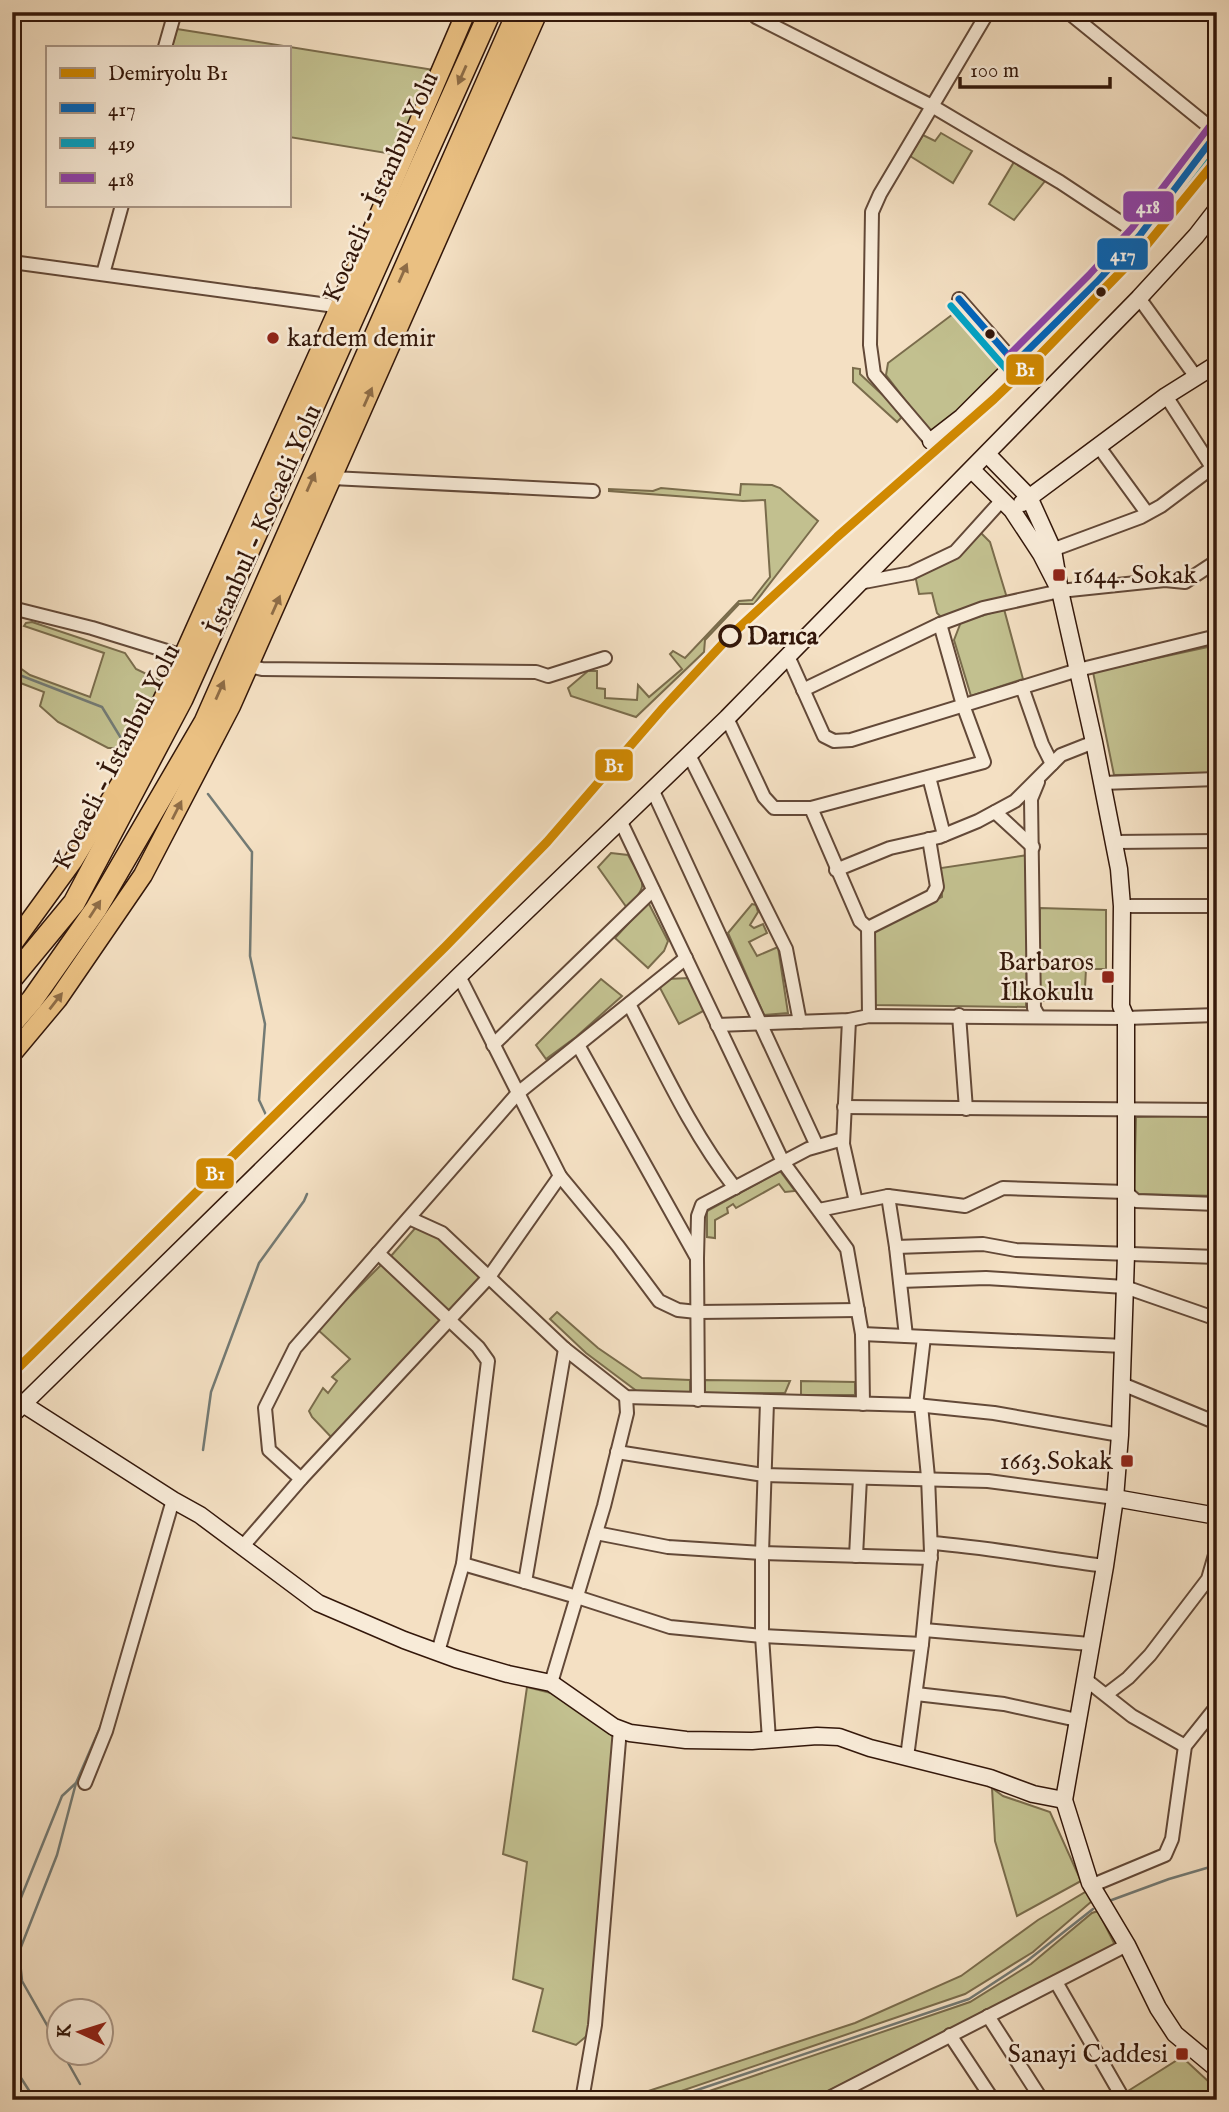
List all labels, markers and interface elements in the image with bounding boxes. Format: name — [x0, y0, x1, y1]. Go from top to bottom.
legend — [46, 46, 290, 206]
scale bar — [960, 46, 1110, 90]
text: 100 m — [970, 58, 1019, 85]
text: Demiryolu B1 — [108, 61, 228, 88]
one-way arrow — [456, 64, 467, 85]
street label: Kocaeli - İstanbul Yolu — [315, 66, 447, 308]
text: 417 — [108, 97, 136, 124]
text: 419 — [108, 131, 135, 158]
text: 418 — [108, 167, 134, 194]
line badge: 418 — [1122, 190, 1175, 223]
text: 418 — [1136, 196, 1160, 220]
line badge: 417 — [1096, 237, 1149, 271]
text: 417 — [1110, 244, 1136, 268]
one-way arrow — [398, 263, 409, 284]
unlabelled marker — [1094, 285, 1108, 299]
place label: kardem demir — [287, 322, 436, 355]
unlabelled marker — [983, 327, 997, 341]
marker: kardem demir — [265, 330, 281, 346]
line badge: B1 — [1005, 353, 1045, 386]
text: B1 — [1015, 359, 1035, 383]
one-way arrow — [363, 386, 374, 407]
street label: İstanbul - Kocaeli Yolu — [198, 399, 330, 641]
one-way arrow — [306, 471, 317, 492]
place label: 1644. Sokak — [1073, 559, 1198, 592]
marker: 1644. Sokak — [1051, 567, 1067, 583]
one-way arrow — [270, 595, 282, 615]
place label: Darıca — [747, 620, 819, 653]
marker: Darıca — [719, 625, 741, 647]
street label: Kocaeli - İstanbul Yolu — [46, 638, 188, 876]
one-way arrow — [214, 679, 225, 700]
line badge: B1 — [594, 748, 634, 782]
text: B1 — [604, 755, 624, 779]
one-way arrow — [172, 800, 183, 820]
one-way arrow — [89, 899, 102, 918]
place label: Barbaros İlkokulu — [998, 946, 1094, 1009]
marker: Barbaros İlkokulu — [1100, 969, 1116, 985]
one-way arrow — [48, 993, 63, 1011]
line badge: B1 — [195, 1157, 235, 1190]
text: B1 — [205, 1163, 225, 1187]
place label: 1663.Sokak — [1000, 1445, 1114, 1478]
marker: 1663.Sokak — [1119, 1453, 1135, 1469]
north arrow — [46, 1996, 116, 2066]
text: K — [53, 2022, 78, 2039]
place label: Sanayi Caddesi — [1008, 2038, 1168, 2071]
marker: Sanayi Caddesi — [1174, 2046, 1190, 2062]

